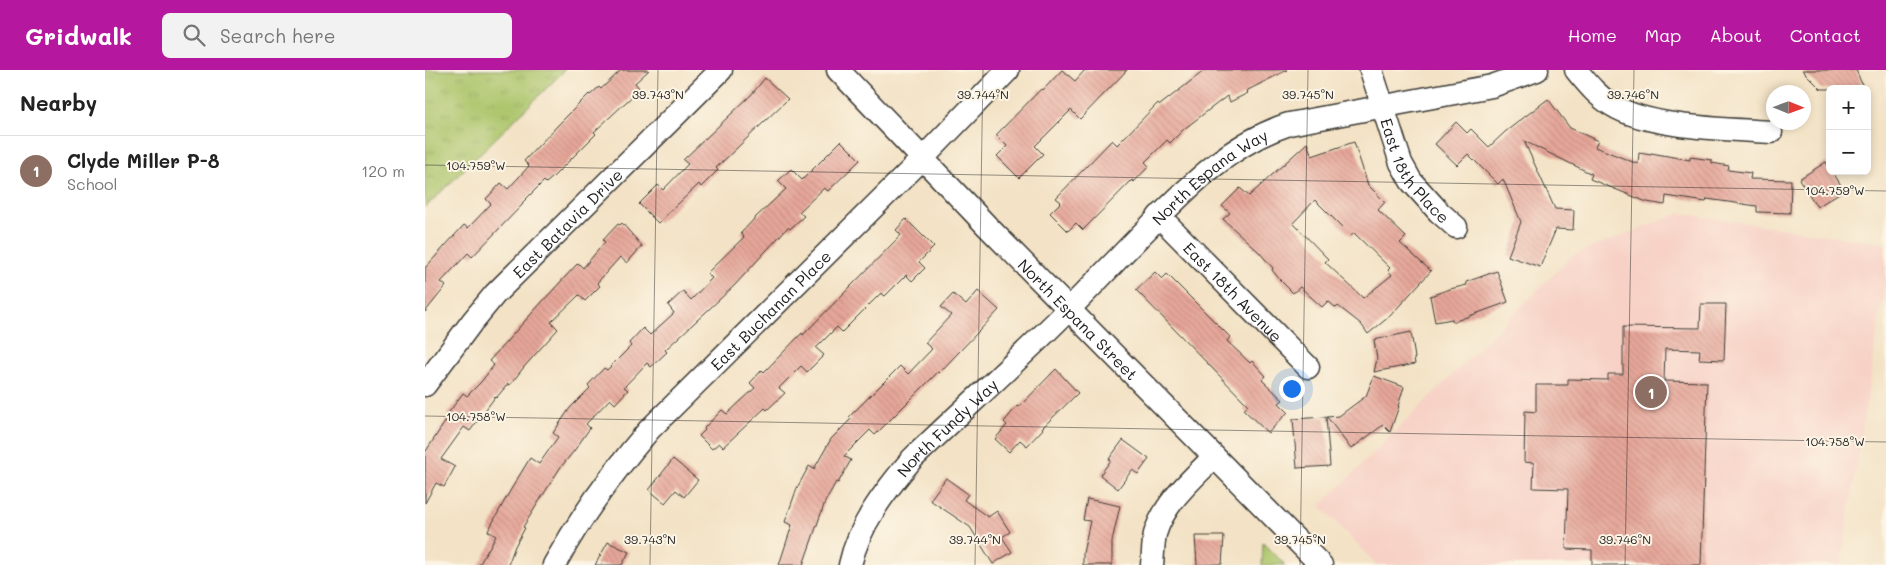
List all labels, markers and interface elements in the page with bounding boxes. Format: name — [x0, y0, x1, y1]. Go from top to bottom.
search box — [162, 13, 512, 58]
text: Gridwalk — [25, 20, 132, 51]
icon: search — [180, 21, 208, 49]
text: Search here — [220, 23, 336, 48]
text: Home — [1568, 23, 1617, 47]
text: Map — [1645, 23, 1681, 47]
text: About — [1709, 23, 1762, 47]
text: Contact — [1790, 23, 1861, 47]
north arrow — [1766, 85, 1811, 130]
map controls — [1826, 85, 1871, 175]
button: + — [1826, 85, 1871, 130]
text: 39.743°N — [632, 86, 684, 102]
text: 39.744°N — [957, 86, 1009, 102]
text: 39.745°N — [1282, 86, 1334, 102]
text: 39.746°N — [1607, 86, 1659, 102]
text: Nearby — [20, 89, 97, 116]
street label: East 18th Place — [1377, 115, 1454, 227]
street label: North Espana Way — [1147, 124, 1271, 229]
button: − — [1826, 130, 1871, 175]
text: Clyde Miller P-8 — [67, 148, 220, 173]
text: 104.759°W — [446, 157, 506, 173]
text: 1 — [32, 160, 40, 181]
text: 120 m — [361, 160, 405, 181]
street label: East Batavia Drive — [507, 164, 626, 282]
text: School — [67, 173, 117, 194]
text: 104.759°W — [1805, 182, 1865, 198]
street label: East 18th Avenue — [1179, 237, 1287, 346]
street label: East Buchanan Place — [705, 245, 835, 374]
street label: North Espana Street — [1014, 254, 1143, 384]
street label: North Fundy Way — [891, 373, 1002, 481]
pin: 1 — [1635, 373, 1667, 411]
your location — [1279, 376, 1305, 402]
text: 104.758°W — [446, 408, 506, 424]
text: 104.758°W — [1805, 433, 1865, 449]
text: 39.743°N — [624, 531, 676, 547]
text: 39.744°N — [949, 531, 1001, 547]
text: 39.745°N — [1274, 531, 1326, 547]
text: 39.746°N — [1599, 531, 1651, 547]

